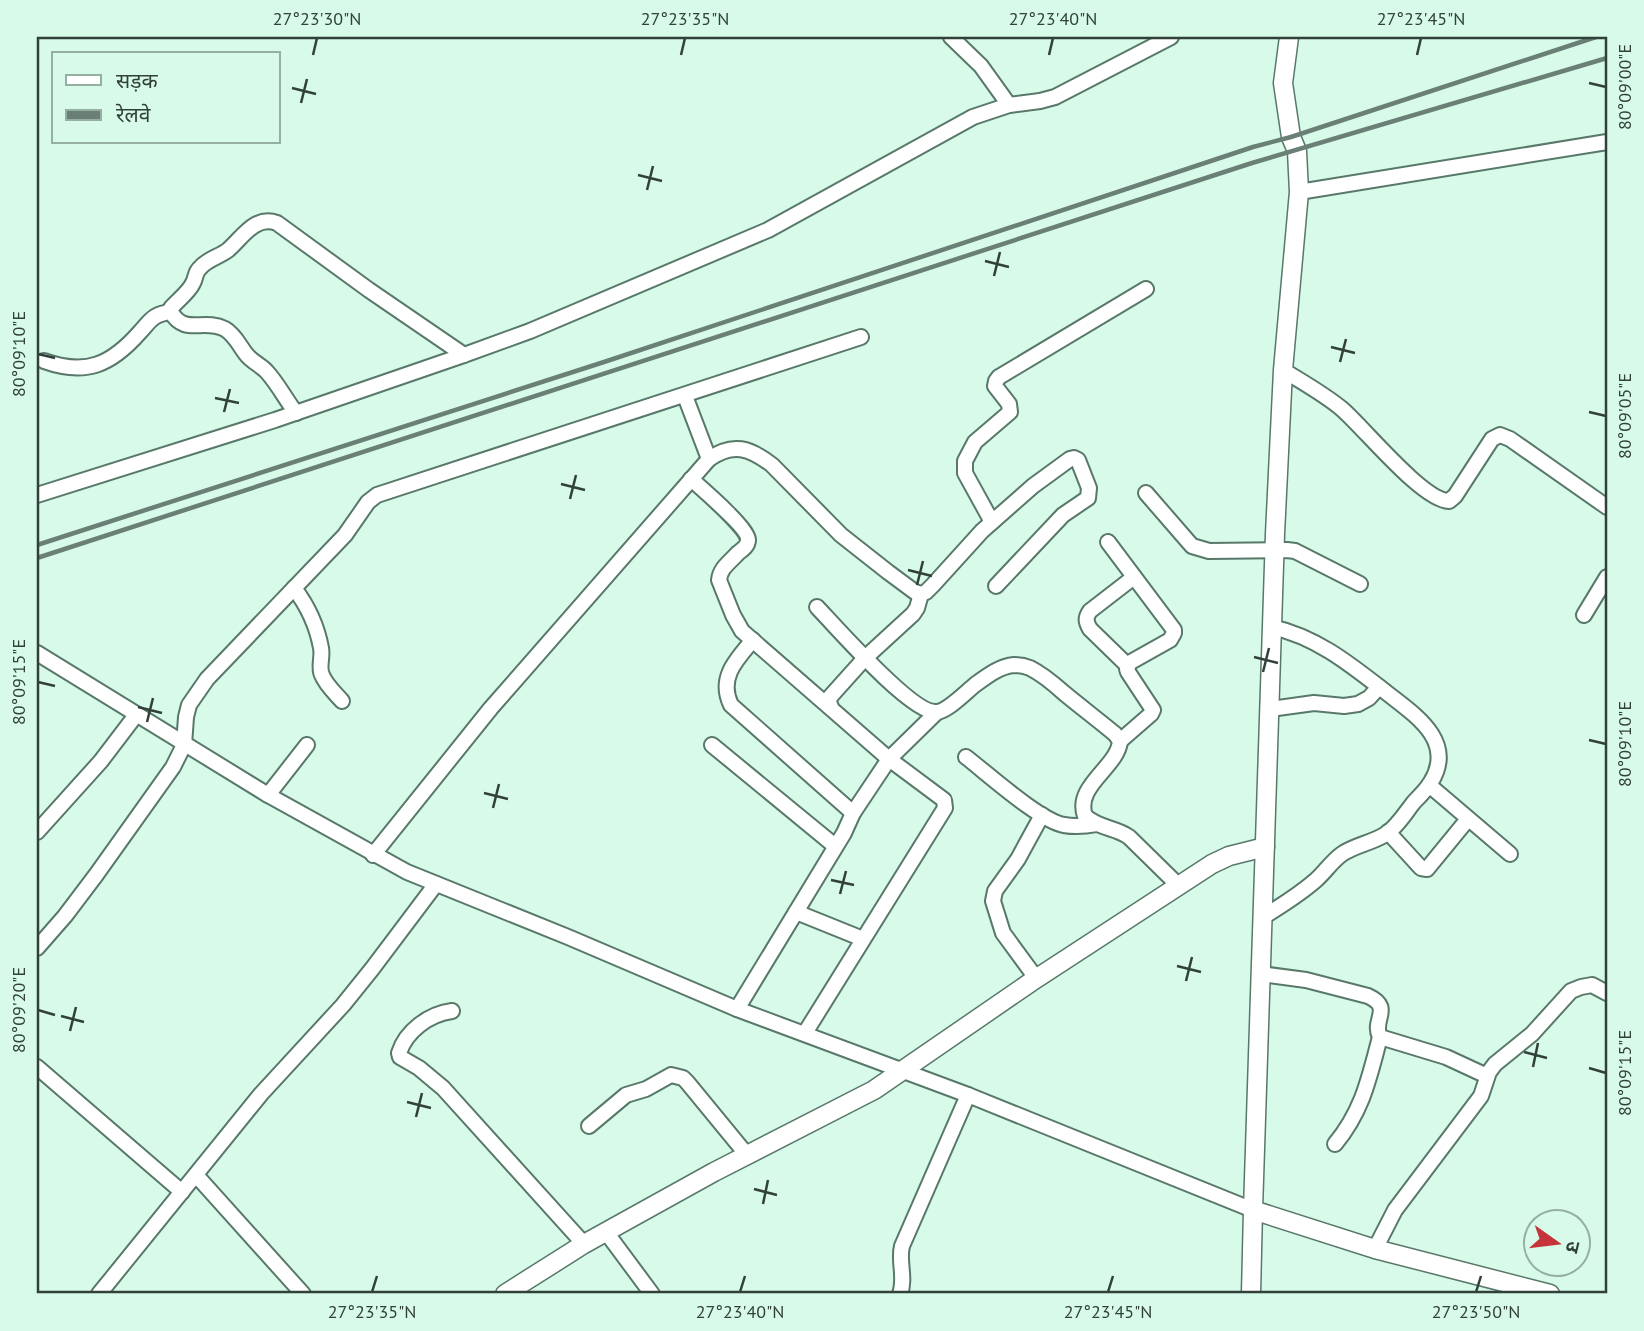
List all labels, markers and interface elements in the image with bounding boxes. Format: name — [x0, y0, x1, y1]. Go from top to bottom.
text: 27°23'30"N — [273, 7, 361, 30]
text: 27°23'35"N — [641, 7, 729, 30]
text: 27°23'40"N — [1009, 7, 1097, 30]
text: 27°23'45"N — [1377, 7, 1465, 30]
text: 80°09'00"E — [1613, 44, 1636, 130]
legend — [52, 52, 280, 144]
text: सड़क — [116, 67, 158, 94]
text: रेलवे — [115, 101, 151, 128]
text: 80°09'10"E — [7, 311, 30, 397]
text: 80°09'05"E — [1613, 373, 1636, 459]
text: 80°09'15"E — [7, 639, 30, 725]
text: 80°09'10"E — [1613, 701, 1636, 787]
text: 80°09'20"E — [7, 967, 30, 1053]
text: 80°09'15"E — [1613, 1030, 1636, 1116]
north arrow — [1522, 1208, 1592, 1278]
text: उ — [1560, 1239, 1586, 1256]
text: 27°23'35"N — [328, 1300, 416, 1323]
text: 27°23'40"N — [696, 1300, 784, 1323]
text: 27°23'45"N — [1064, 1300, 1152, 1323]
text: 27°23'50"N — [1432, 1300, 1520, 1323]

